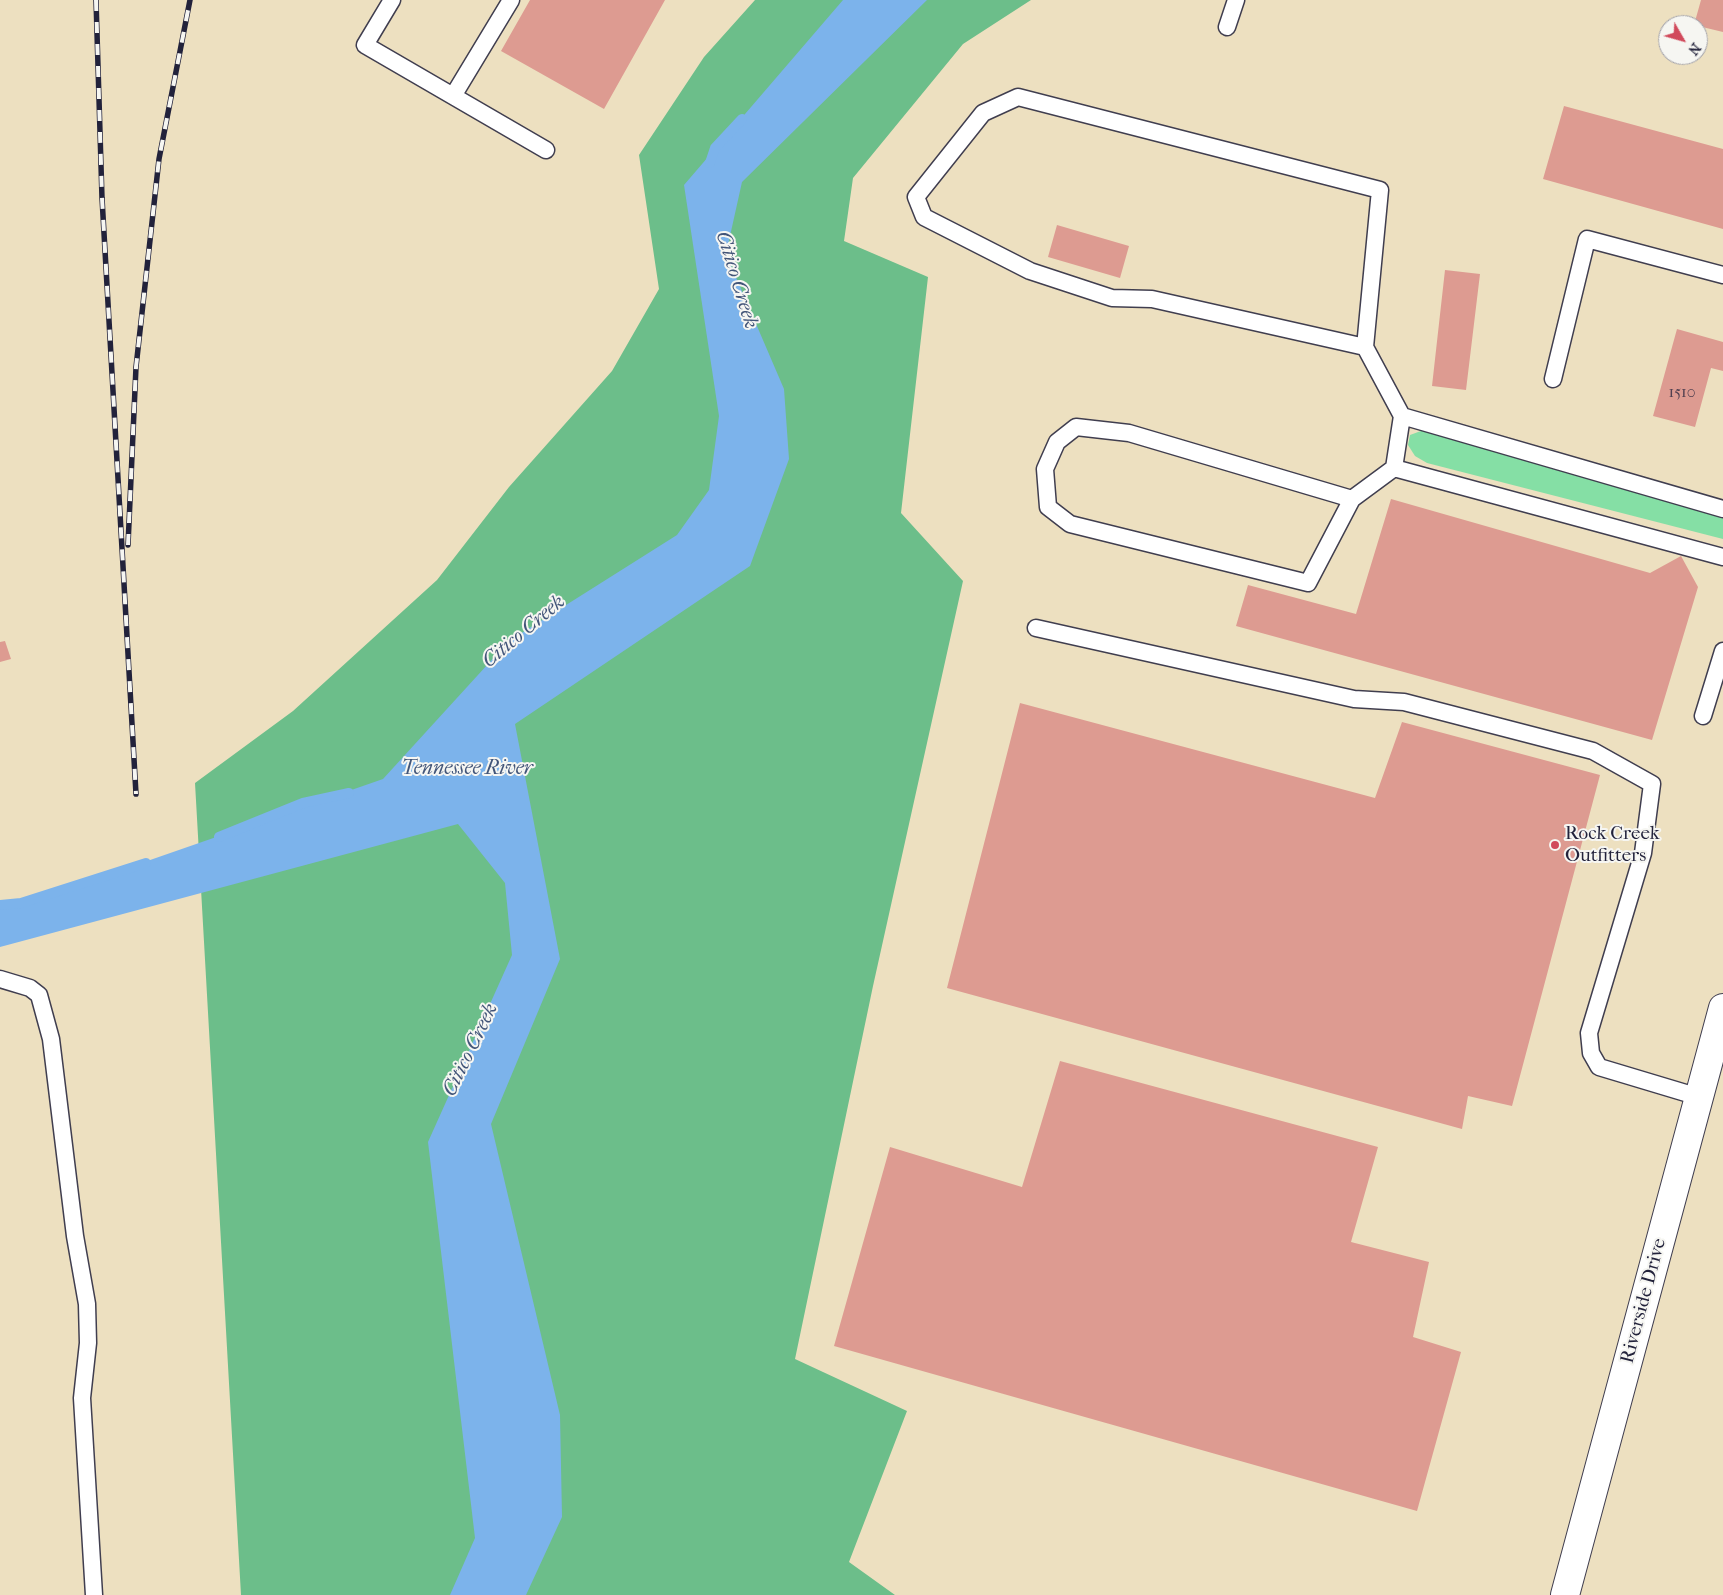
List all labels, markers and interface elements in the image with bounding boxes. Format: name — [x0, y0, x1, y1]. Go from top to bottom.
north arrow — [1658, 15, 1708, 65]
text: N — [1684, 40, 1704, 58]
water label: Citico Creek — [710, 228, 762, 332]
house number: 1510 — [1668, 383, 1696, 403]
water label: Citico Creek — [478, 590, 570, 674]
water label: Tennessee River — [401, 757, 533, 781]
place label: Rock Creek Outfitters — [1565, 823, 1660, 867]
marker: Rock Creek Outfitters — [1549, 839, 1561, 851]
water label: Citico Creek — [438, 1000, 504, 1100]
street label: Riverside Drive — [1616, 1236, 1672, 1366]

